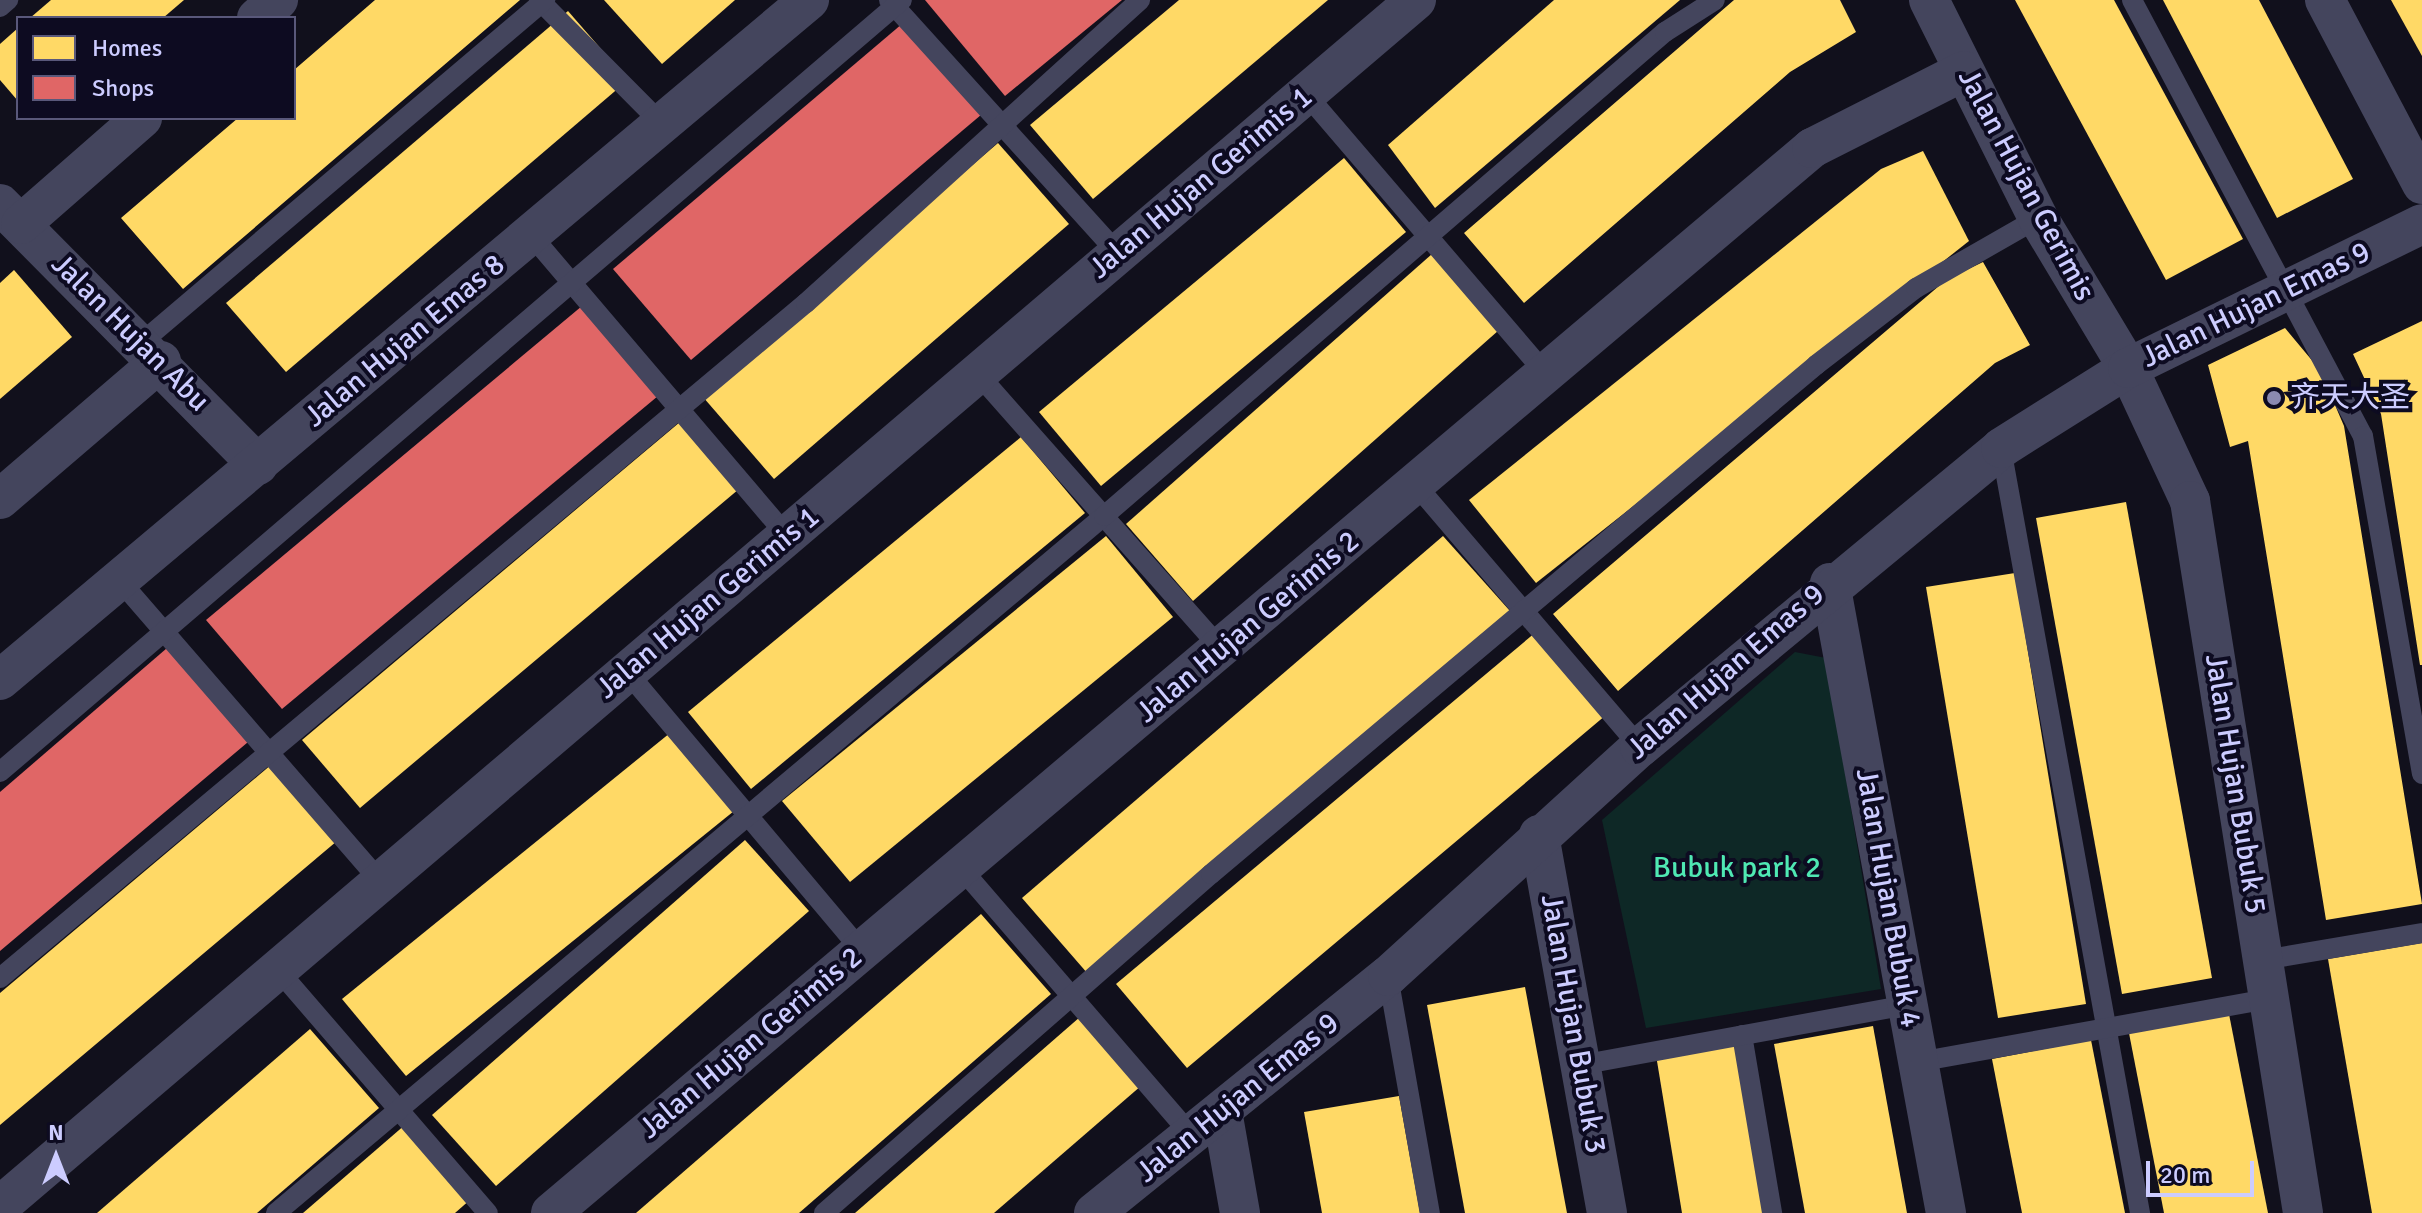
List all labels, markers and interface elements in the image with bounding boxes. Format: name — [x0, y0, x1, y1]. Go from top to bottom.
legend — [16, 16, 296, 120]
text: Homes — [92, 33, 162, 63]
street label: Jalan Hujan Gerimis — [1950, 63, 2102, 307]
text: Shops — [92, 73, 154, 103]
street label: Jalan Hujan Gerimis 1 — [1082, 79, 1320, 287]
street label: Jalan Hujan Emas 9 — [2136, 234, 2376, 376]
street label: Jalan Hujan Abu — [44, 247, 216, 419]
street label: Jalan Hujan Emas 8 — [298, 247, 512, 435]
place label: 齐天大圣 — [2290, 380, 2410, 416]
marker: 齐天大圣 — [2265, 389, 2283, 407]
street label: Jalan Hujan Gerimis 1 — [589, 499, 827, 707]
street label: Jalan Hujan Gerimis 2 — [1129, 523, 1367, 731]
street label: Jalan Hujan Emas 9 — [1620, 576, 1832, 768]
street label: Jalan Hujan Bubuk 5 — [2197, 652, 2273, 916]
street label: Jalan Hujan Bubuk 4 — [1847, 766, 1929, 1030]
park label: Bubuk park 2 — [1653, 850, 1821, 886]
street label: Jalan Hujan Bubuk 3 — [1532, 892, 1614, 1156]
street label: Jalan Hujan Gerimis 2 — [632, 939, 870, 1147]
street label: Jalan Hujan Emas 9 — [1130, 1005, 1346, 1191]
north arrow — [16, 1117, 96, 1197]
text: N — [48, 1119, 64, 1146]
scale bar — [2150, 1145, 2258, 1195]
text: 20 m — [2160, 1160, 2210, 1190]

